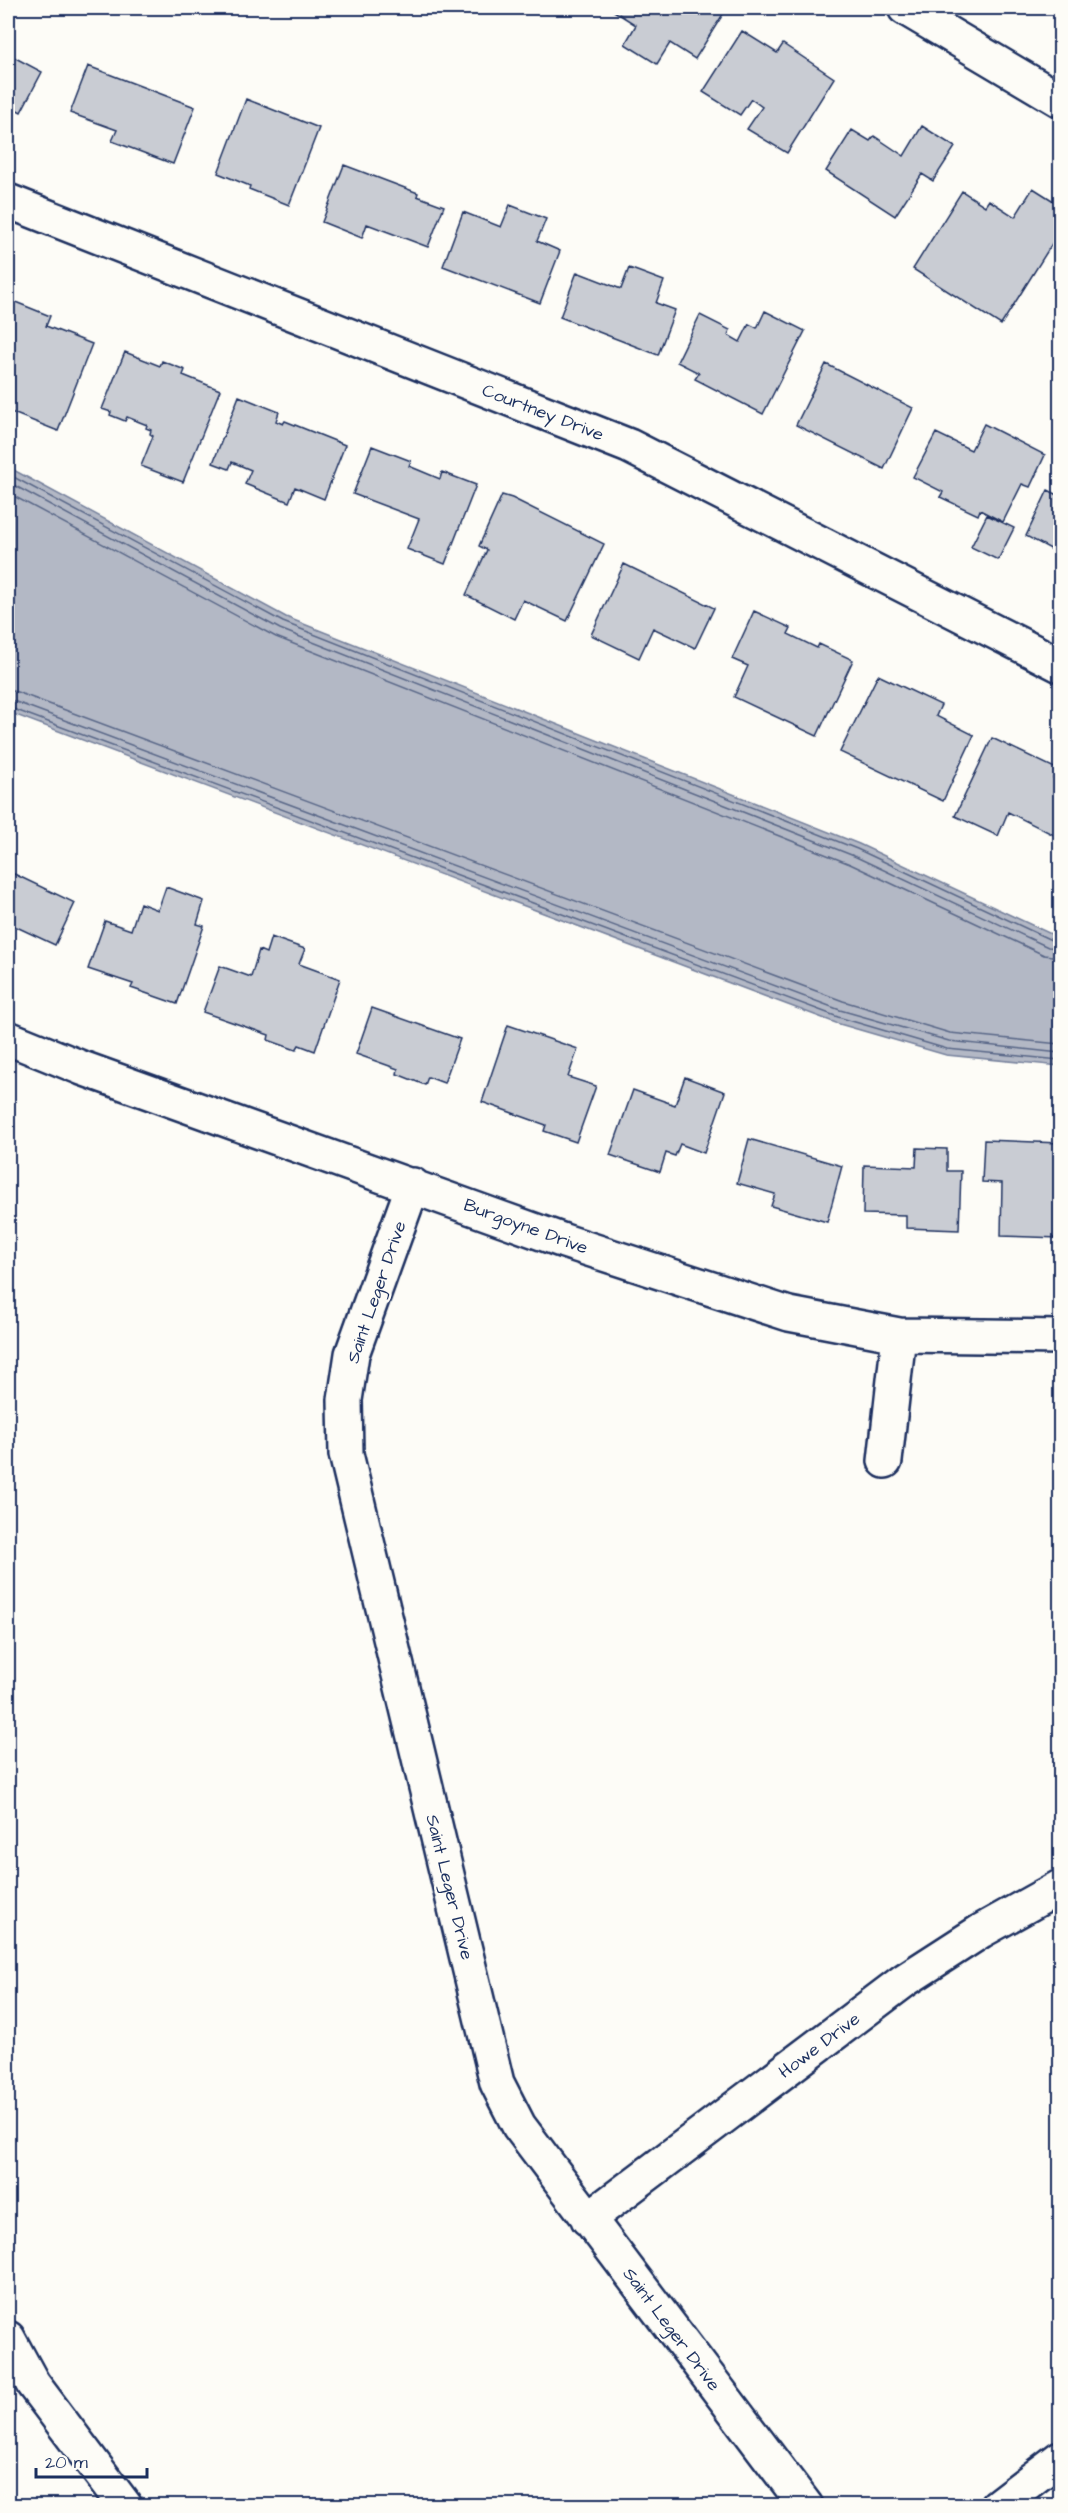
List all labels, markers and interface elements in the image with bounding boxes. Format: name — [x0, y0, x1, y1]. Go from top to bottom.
street label: Courtney Drive — [478, 378, 607, 448]
street label: Burgoyne Drive — [460, 1192, 592, 1262]
street label: Saint Leger Drive — [340, 1218, 414, 1367]
street label: Saint Leger Drive — [418, 1812, 480, 1963]
street label: Howe Drive — [773, 2006, 865, 2084]
street label: Saint Leger Drive — [616, 2262, 726, 2397]
scale bar — [36, 2441, 147, 2479]
text: 20 m — [45, 2450, 88, 2475]

